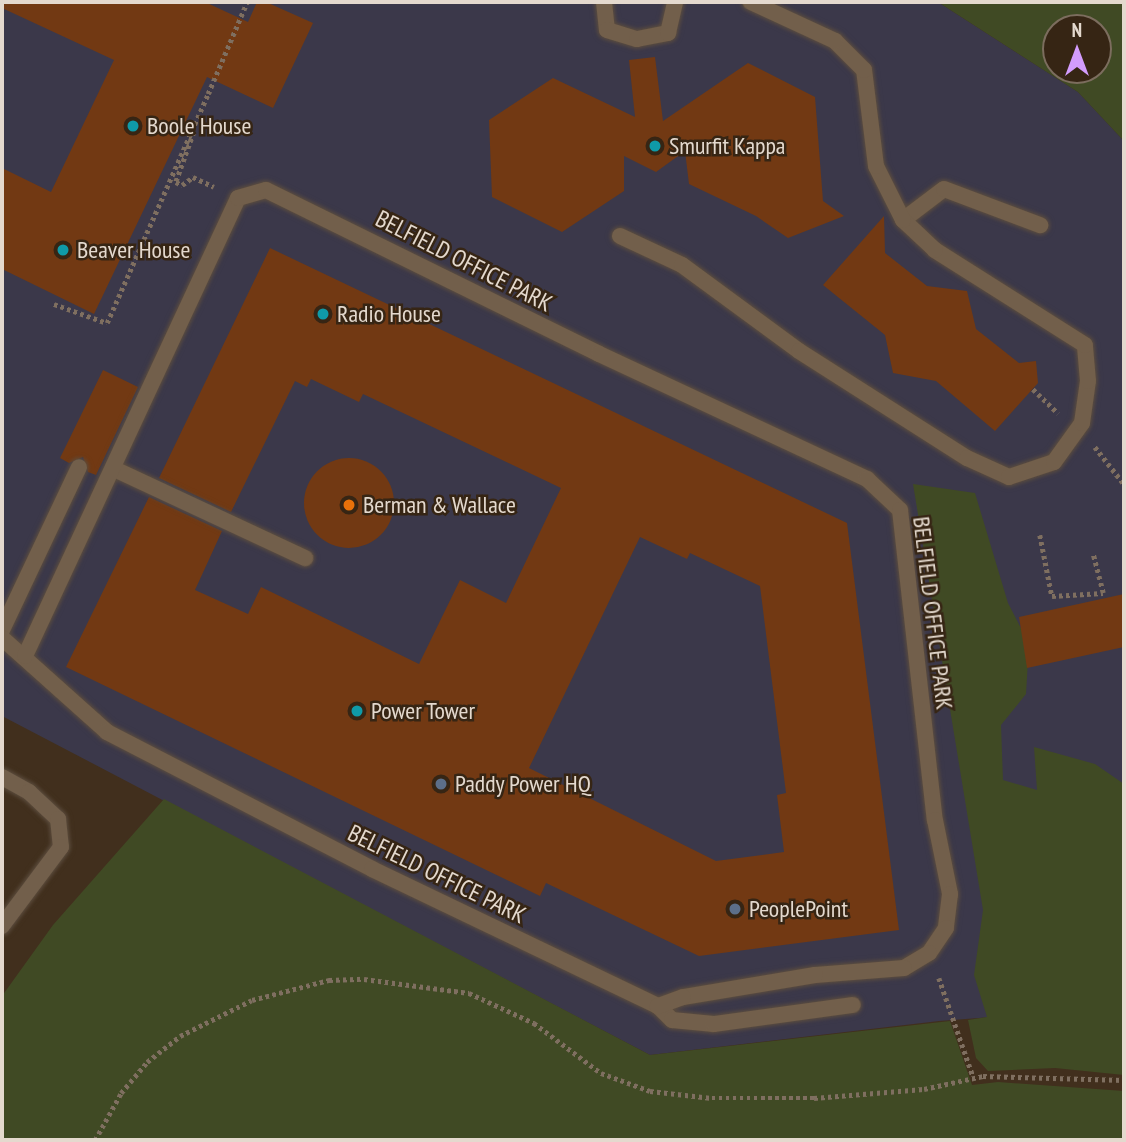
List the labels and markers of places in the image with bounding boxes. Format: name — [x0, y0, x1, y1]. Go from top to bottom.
place label: Boole House — [147, 112, 251, 140]
marker: Boole House — [125, 118, 141, 134]
place label: Smurfit Kappa — [669, 132, 785, 160]
marker: Smurfit Kappa — [647, 138, 663, 154]
place label: Beaver House — [77, 236, 190, 264]
marker: Beaver House — [55, 242, 71, 258]
place label: Radio House — [337, 300, 441, 328]
marker: Radio House — [315, 306, 331, 322]
place label: Berman & Wallace — [363, 491, 516, 519]
marker: Berman & Wallace — [341, 497, 357, 513]
place label: Power Tower — [371, 697, 476, 725]
marker: Power Tower — [349, 703, 365, 719]
place label: Paddy Power HQ — [455, 770, 592, 798]
marker: Paddy Power HQ — [433, 776, 449, 792]
place label: PeoplePoint — [749, 895, 848, 923]
marker: PeoplePoint — [727, 901, 743, 917]

